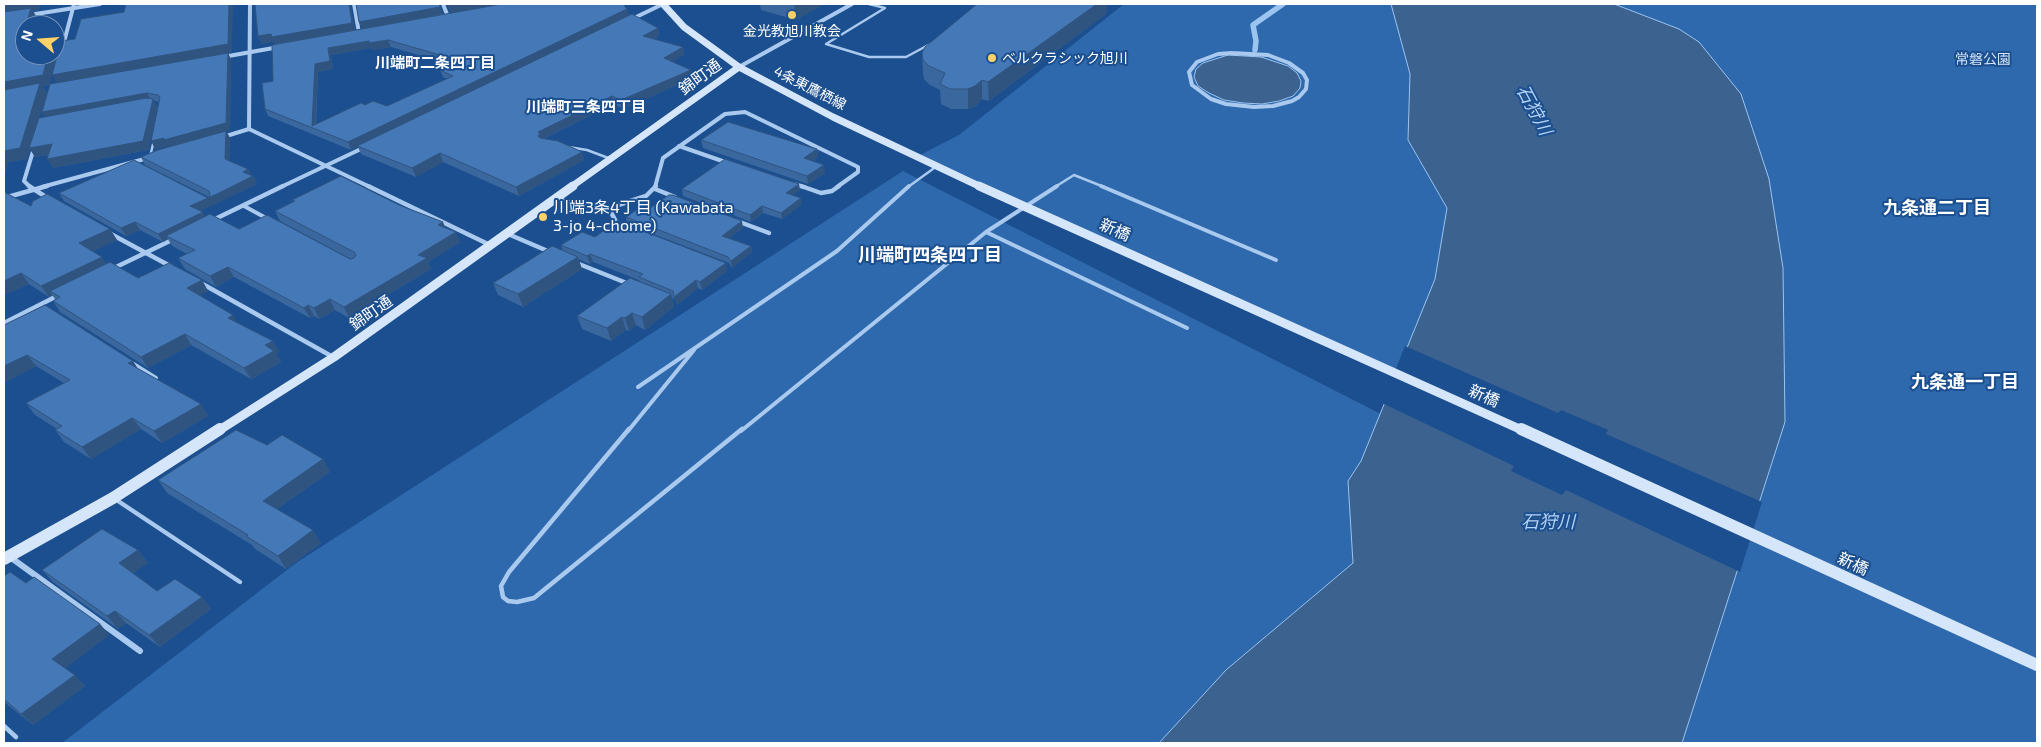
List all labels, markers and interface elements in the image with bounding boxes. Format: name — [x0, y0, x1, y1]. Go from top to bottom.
marker: 金光教旭川教会 — [786, 9, 798, 21]
north arrow — [15, 15, 65, 65]
place label: 金光教旭川教会 — [743, 23, 841, 39]
text: N — [17, 28, 36, 43]
place label: ベルクラシック旭川 — [1002, 50, 1128, 66]
park label: 常磐公園 — [1955, 51, 2011, 67]
marker: ベルクラシック旭川 — [986, 52, 998, 64]
district label: 川端町二条四丁目 — [375, 54, 495, 72]
street label: 錦町通 — [675, 55, 725, 99]
street label: 4条東鷹栖線 — [771, 63, 849, 113]
water label: 石狩川 — [1512, 81, 1556, 139]
district label: 川端町三条四丁目 — [526, 98, 646, 116]
district label: 九条通二丁目 — [1883, 197, 1991, 219]
place label: 川端3条4丁目 (Kawabata 3-jo 4-chome) — [553, 198, 734, 236]
marker: 川端3条4丁目 (Kawabata 3-jo 4-chome) — [537, 211, 549, 223]
street label: 新橋 — [1096, 215, 1134, 245]
district label: 川端町四条四丁目 — [858, 244, 1002, 266]
street label: 錦町通 — [346, 291, 396, 335]
district label: 九条通一丁目 — [1911, 371, 2019, 393]
street label: 新橋 — [1465, 381, 1503, 411]
water label: 石狩川 — [1521, 511, 1575, 533]
street label: 新橋 — [1834, 549, 1872, 579]

